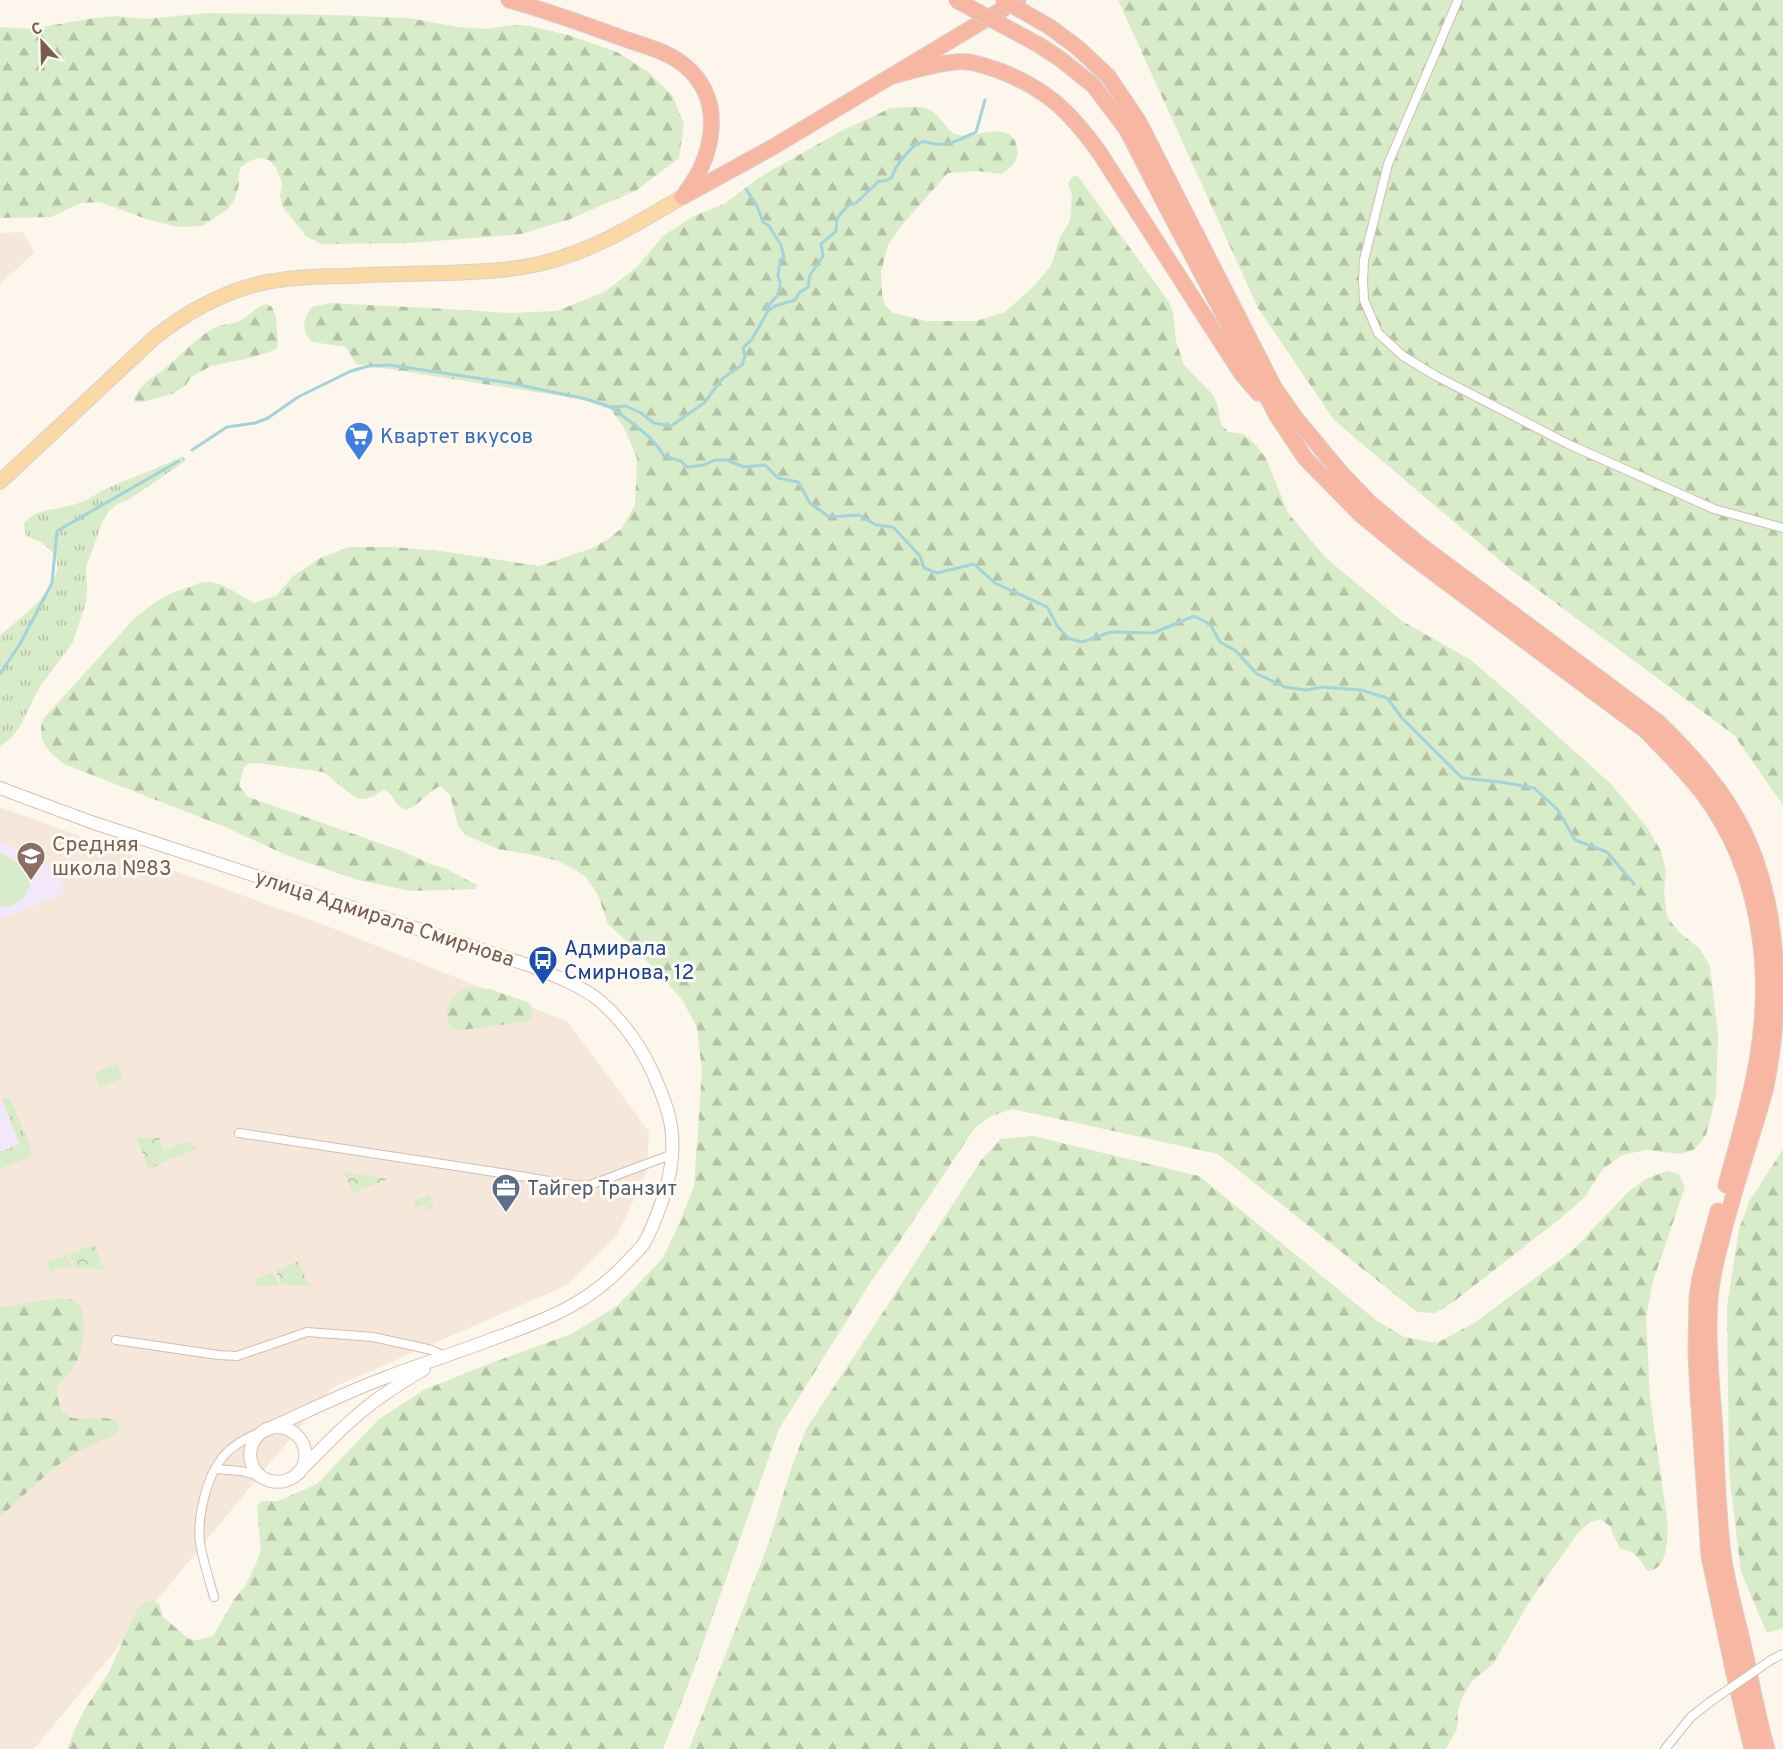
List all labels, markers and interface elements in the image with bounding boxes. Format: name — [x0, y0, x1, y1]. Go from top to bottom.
north arrow — [12, 12, 72, 72]
text: С — [29, 19, 46, 41]
supermarket icon: Квартет вкусов — [343, 420, 375, 462]
place label: Квартет вкусов — [380, 424, 533, 451]
place label: Средняя школа №83 — [52, 832, 172, 883]
school or university icon: Средняя школа №83 — [15, 840, 47, 882]
street label: улица Адмирала Смирнова — [251, 865, 518, 974]
place label: Адмирала Смирнова, 12 — [564, 936, 694, 987]
bus stop icon: Адмирала Смирнова, 12 — [527, 944, 559, 986]
office icon: Тайгер Транзит — [490, 1172, 522, 1214]
place label: Тайгер Транзит — [527, 1176, 677, 1203]

